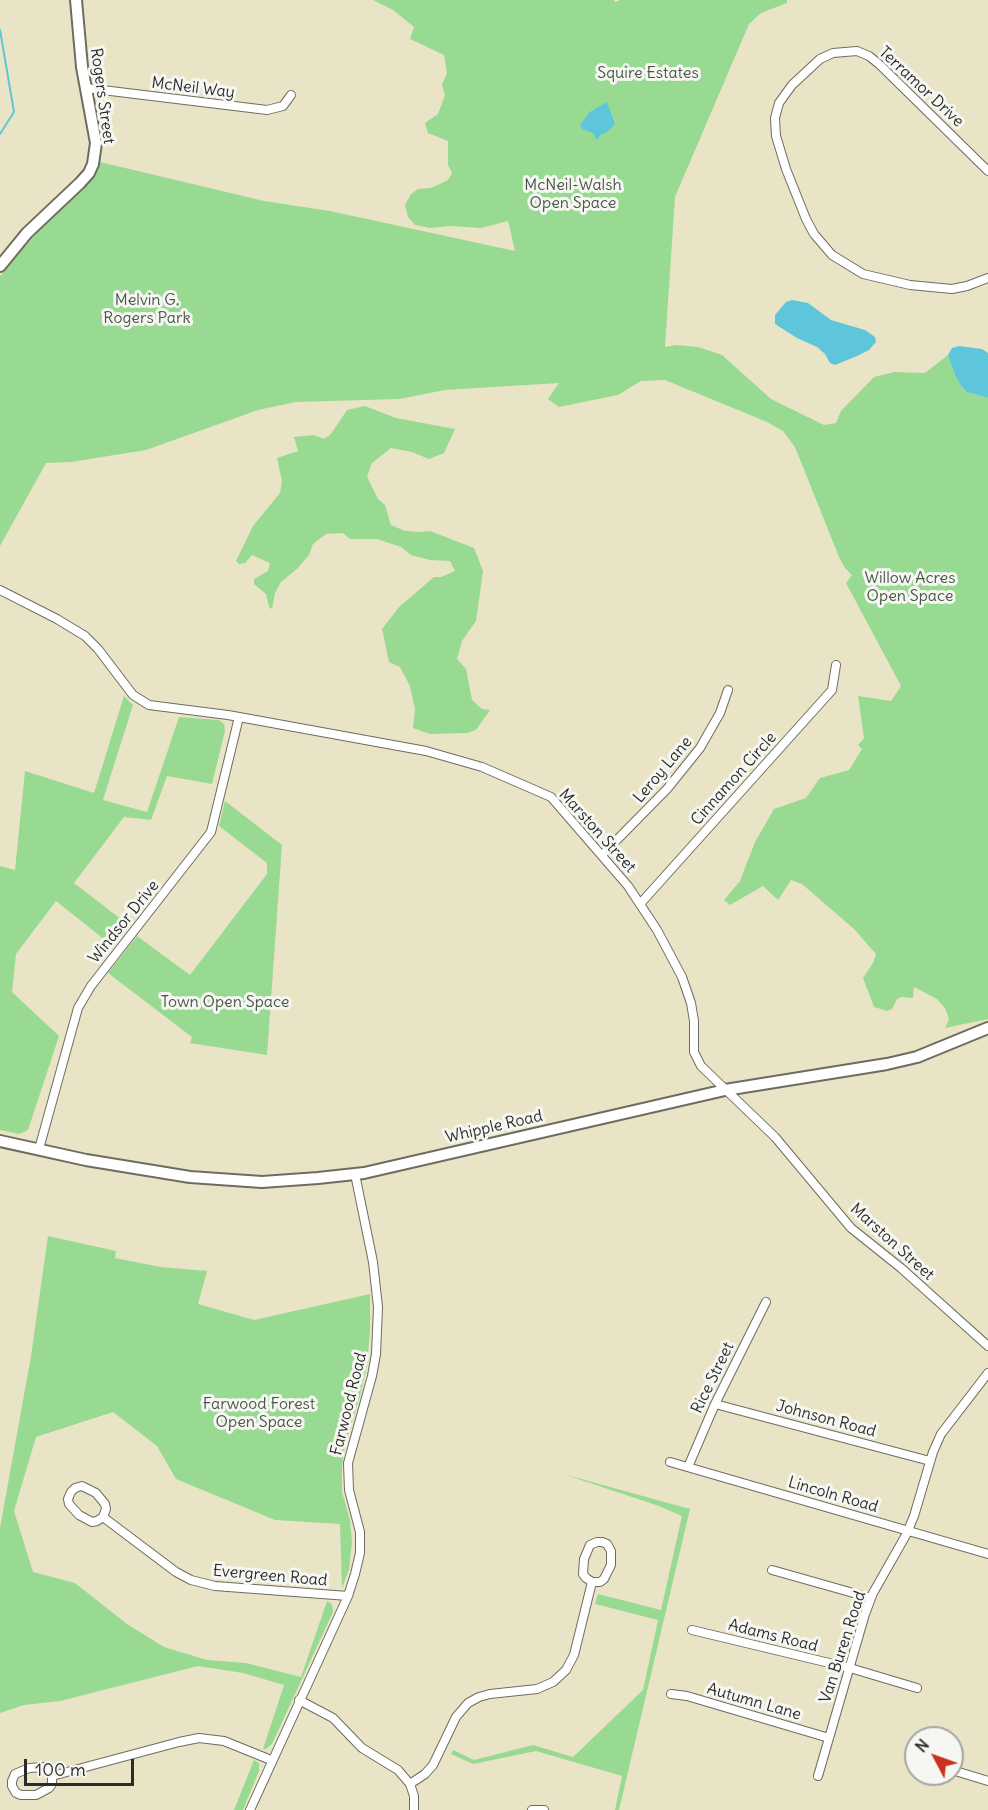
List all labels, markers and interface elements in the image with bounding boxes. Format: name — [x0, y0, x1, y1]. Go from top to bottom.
street label: Terramor Drive — [875, 43, 967, 131]
street label: Rogers Street — [86, 47, 118, 145]
park label: Squire Estates — [597, 63, 699, 83]
street label: McNeil Way — [150, 73, 236, 103]
park label: McNeil-Walsh Open Space — [524, 175, 622, 213]
park label: Melvin G. Rogers Park — [103, 290, 191, 328]
park label: Willow Acres Open Space — [864, 568, 956, 606]
street label: Cinnamon Circle — [687, 728, 781, 830]
street label: Leroy Lane — [630, 733, 696, 807]
street label: Marston Street — [554, 785, 640, 877]
street label: Windsor Drive — [85, 877, 163, 967]
park label: Town Open Space — [161, 992, 289, 1012]
street label: Whipple Road — [444, 1106, 544, 1148]
street label: Marston Street — [846, 1199, 938, 1285]
street label: Rice Street — [688, 1339, 738, 1417]
street label: Farwood Road — [327, 1351, 371, 1457]
park label: Farwood Forest Open Space — [203, 1394, 315, 1432]
street label: Johnson Road — [774, 1396, 878, 1442]
street label: Lincoln Road — [786, 1473, 880, 1517]
street label: Evergreen Road — [212, 1561, 328, 1591]
street label: Van Buren Road — [816, 1589, 870, 1705]
street label: Adams Road — [726, 1616, 820, 1656]
street label: Autumn Lane — [705, 1679, 803, 1725]
north arrow — [904, 1726, 964, 1786]
text: N — [911, 1735, 933, 1756]
scale bar — [27, 1747, 136, 1785]
text: 100 m — [35, 1758, 86, 1781]

